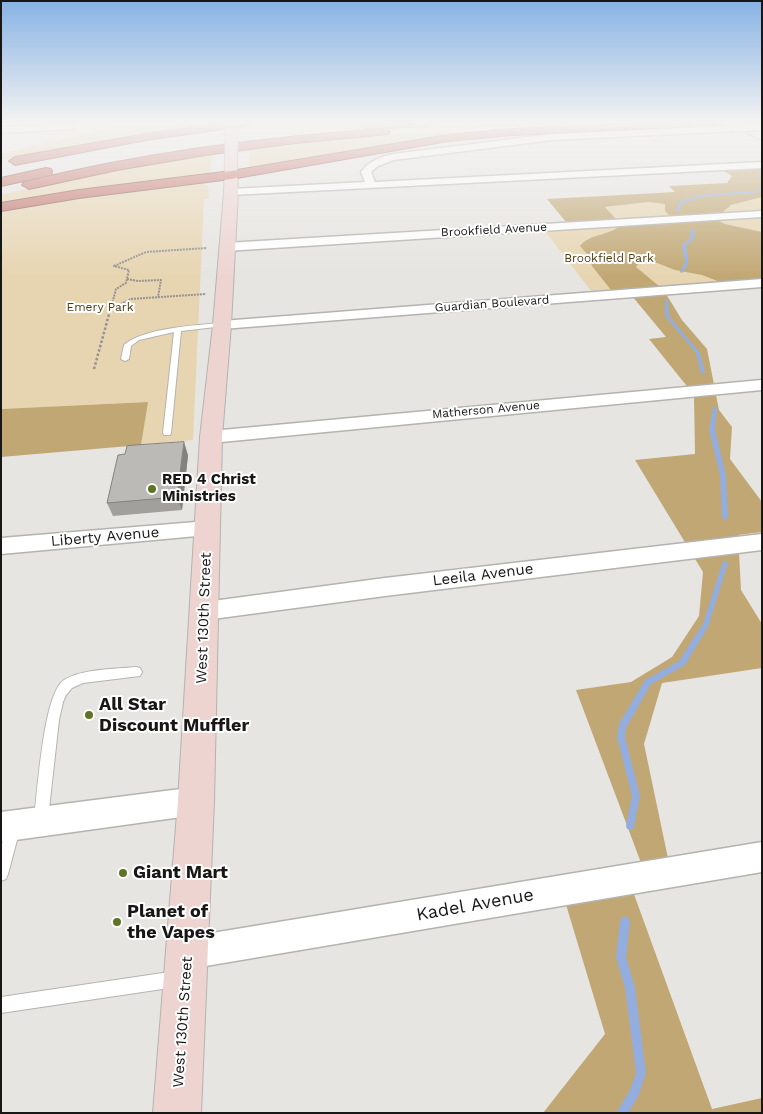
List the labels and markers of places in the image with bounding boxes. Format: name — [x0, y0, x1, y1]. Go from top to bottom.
place label: RED 4 Christ Ministries — [162, 471, 256, 506]
marker: RED 4 Christ Ministries — [146, 483, 158, 495]
place label: All Star Discount Muffler — [99, 694, 249, 736]
marker: All Star Discount Muffler — [83, 709, 95, 721]
place label: Giant Mart — [133, 862, 228, 884]
marker: Giant Mart — [117, 867, 129, 879]
place label: Planet of the Vapes — [127, 901, 215, 944]
marker: Planet of the Vapes — [111, 916, 123, 928]

